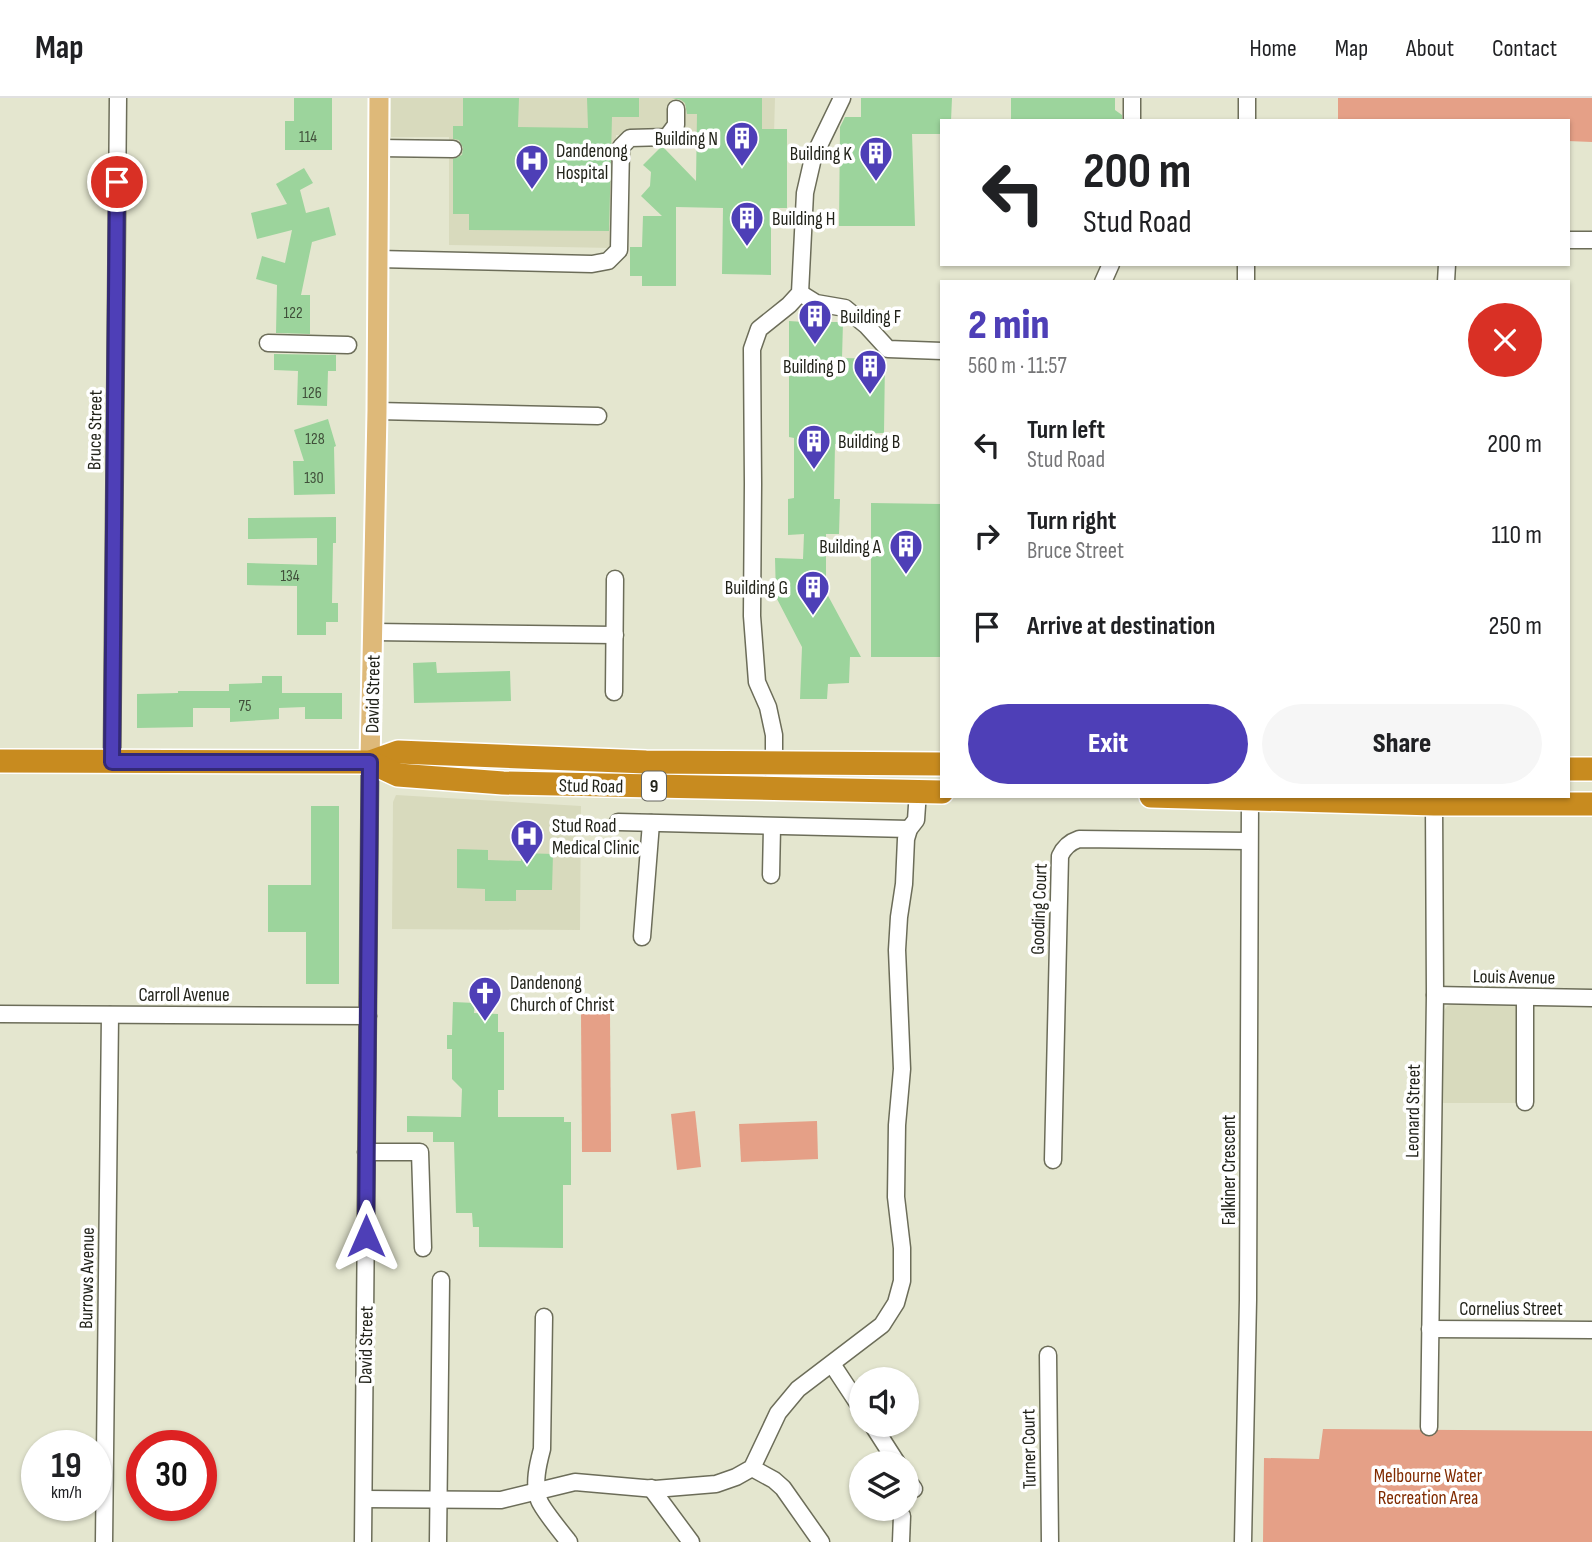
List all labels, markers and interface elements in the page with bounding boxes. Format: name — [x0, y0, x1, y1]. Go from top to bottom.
text: Map — [35, 28, 84, 68]
text: Home — [1249, 34, 1297, 63]
text: Map — [1335, 34, 1368, 63]
text: About — [1406, 34, 1454, 63]
text: Contact — [1492, 34, 1557, 63]
building icon: Building N — [723, 119, 761, 168]
house number: 114 — [299, 128, 317, 147]
place label: Building N — [655, 128, 718, 151]
building icon: Building K — [857, 134, 895, 183]
place label: Dandenong Hospital — [556, 140, 628, 185]
hospital icon: Dandenong Hospital — [513, 142, 551, 191]
place label: Building K — [790, 143, 852, 166]
text: 200 m — [1083, 143, 1191, 202]
icon: left — [968, 147, 1059, 238]
pin — [87, 152, 147, 212]
icon: arrive — [98, 163, 136, 201]
building icon: Building H — [728, 199, 766, 248]
text: Stud Road — [1083, 203, 1192, 242]
place label: Building H — [772, 208, 835, 231]
building icon: Building F — [796, 297, 834, 346]
text: 2 min — [968, 300, 1049, 351]
button: close — [1468, 303, 1542, 377]
house number: 122 — [284, 304, 302, 323]
place label: Building F — [840, 306, 901, 329]
building icon: Building D — [851, 347, 889, 396]
text: 560 m · 11:57 — [968, 352, 1067, 380]
place label: Building D — [783, 356, 846, 379]
house number: 126 — [302, 384, 322, 403]
street label: Bruce Street — [83, 390, 108, 470]
text: Turn left — [1027, 415, 1105, 446]
building icon: Building B — [795, 422, 833, 471]
icon: left — [968, 426, 1006, 464]
text: 200 m — [1487, 429, 1542, 460]
house number: 128 — [305, 430, 325, 449]
place label: Building B — [838, 431, 900, 454]
text: Stud Road — [1027, 446, 1105, 474]
house number: 130 — [304, 469, 324, 488]
text: Turn right — [1027, 506, 1116, 537]
icon: right — [968, 517, 1006, 555]
text: 110 m — [1491, 520, 1542, 551]
building icon: Building A — [887, 527, 925, 576]
place label: Building A — [819, 536, 882, 559]
text: Bruce Street — [1027, 537, 1124, 565]
house number: 134 — [280, 567, 300, 586]
building icon: Building G — [794, 568, 832, 617]
place label: Building G — [725, 577, 788, 600]
icon: arrive — [968, 608, 1006, 646]
text: Arrive at destination — [1027, 611, 1215, 642]
text: 250 m — [1488, 611, 1542, 642]
street label: David Street — [361, 654, 386, 733]
house number: 75 — [239, 697, 251, 716]
button: Exit — [968, 704, 1248, 784]
button: Share — [1262, 704, 1542, 784]
road number: 9 — [642, 772, 666, 800]
street label: Stud Road — [559, 774, 623, 799]
place label: Stud Road Medical Clinic — [552, 815, 640, 860]
hospital icon: Stud Road Medical Clinic — [508, 817, 546, 866]
street label: Gooding Court — [1026, 863, 1053, 955]
street label: Louis Avenue — [1473, 965, 1555, 990]
place label: Dandenong Church of Christ — [510, 972, 615, 1017]
church icon: Dandenong Church of Christ — [466, 974, 504, 1023]
street label: Carroll Avenue — [138, 984, 230, 1007]
street label: Leonard Street — [1401, 1064, 1426, 1158]
street label: Falkiner Crescent — [1218, 1114, 1241, 1225]
position arrow — [329, 1199, 403, 1273]
street label: Burrows Avenue — [75, 1227, 100, 1329]
street label: Cornelius Street — [1459, 1298, 1563, 1321]
street label: David Street — [354, 1305, 379, 1384]
map controls — [849, 1367, 919, 1521]
button: sound — [849, 1367, 919, 1437]
street label: Turner Court — [1017, 1408, 1042, 1489]
speed limit sign: 30 — [126, 1430, 217, 1521]
text: 19 — [51, 1445, 82, 1488]
button: layers — [849, 1451, 919, 1521]
park label: Melbourne Water Recreation Area — [1374, 1465, 1483, 1510]
text: km/h — [51, 1482, 82, 1503]

